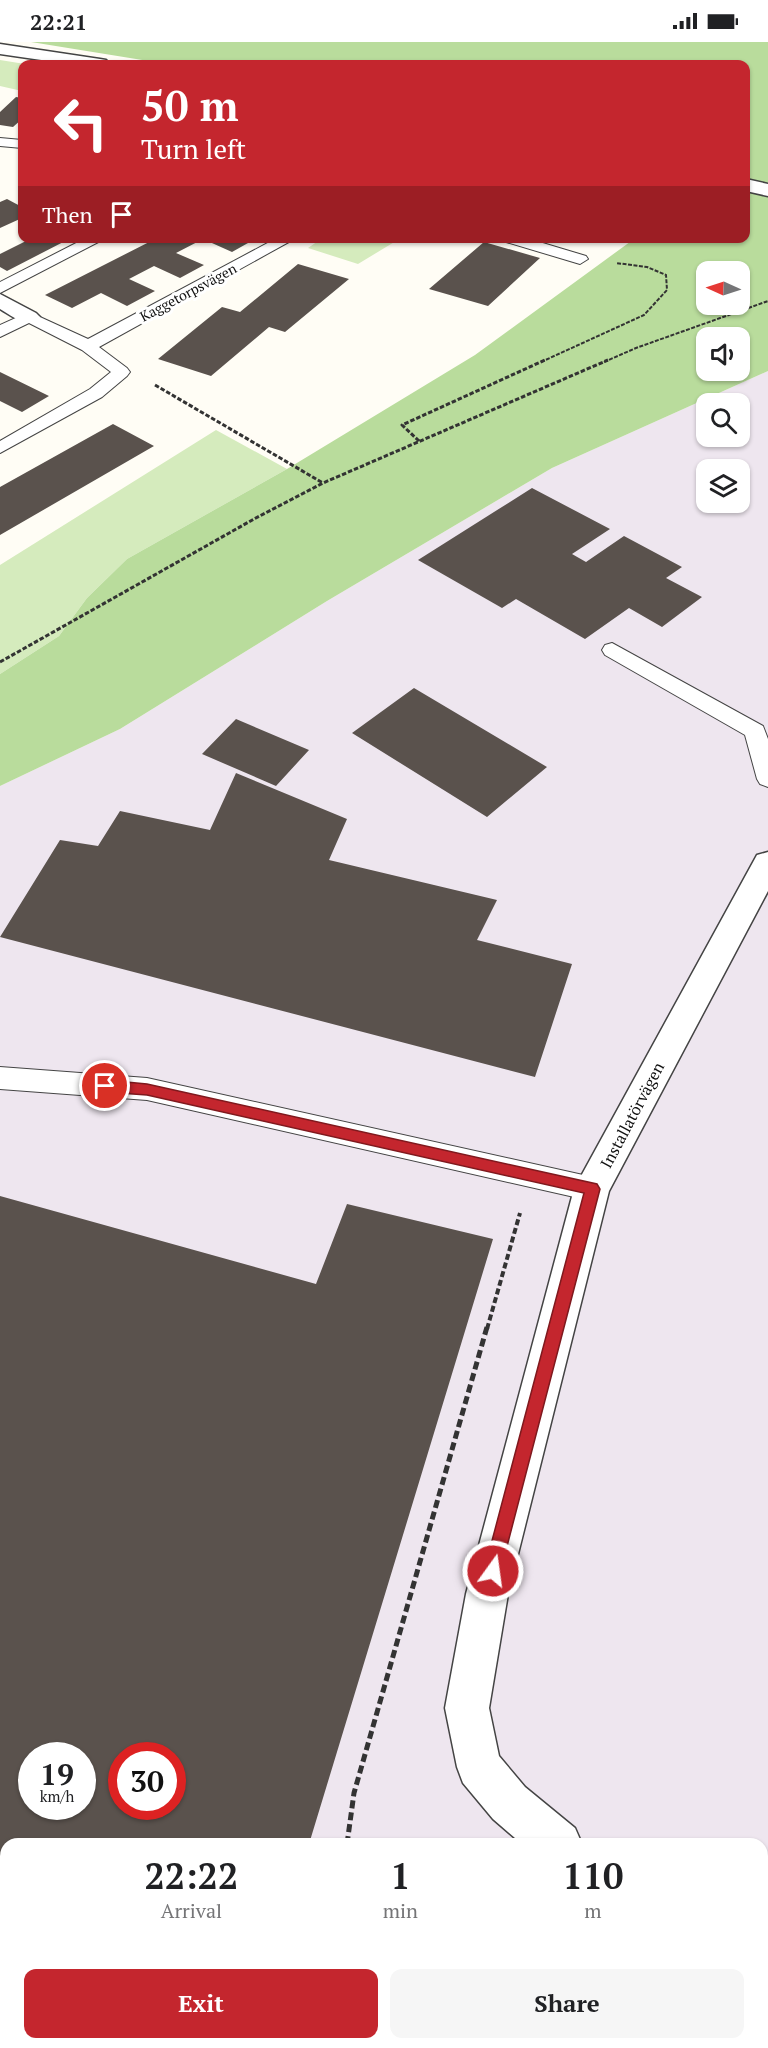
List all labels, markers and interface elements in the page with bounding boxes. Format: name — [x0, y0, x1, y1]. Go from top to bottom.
text: 22:21 — [30, 7, 87, 36]
text: 50 m — [141, 77, 239, 133]
icon: left — [42, 84, 120, 162]
text: Turn left — [141, 131, 246, 167]
icon: arrive — [105, 198, 138, 231]
text: Then — [42, 200, 93, 229]
street label: Kaggetorpsvägen — [136, 258, 240, 326]
north arrow — [696, 261, 750, 315]
map controls — [696, 261, 750, 513]
button: sound — [696, 327, 750, 381]
button: search — [696, 393, 750, 447]
button: layers — [696, 459, 750, 513]
street label: Installatörvägen — [595, 1058, 669, 1172]
pin — [79, 1060, 130, 1111]
icon: arrive — [88, 1069, 121, 1102]
position arrow — [461, 1539, 525, 1603]
speed limit sign: 30 — [108, 1742, 186, 1820]
text: 19 — [40, 1754, 74, 1794]
text: km/h — [40, 1786, 74, 1806]
text: 22:22 — [145, 1852, 238, 1899]
text: 1 — [390, 1852, 411, 1899]
text: 110 — [562, 1852, 623, 1899]
text: Arrival — [161, 1897, 222, 1924]
text: min — [383, 1897, 418, 1924]
text: m — [584, 1897, 602, 1924]
button: Exit — [24, 1969, 378, 2038]
button: Share — [390, 1969, 744, 2038]

